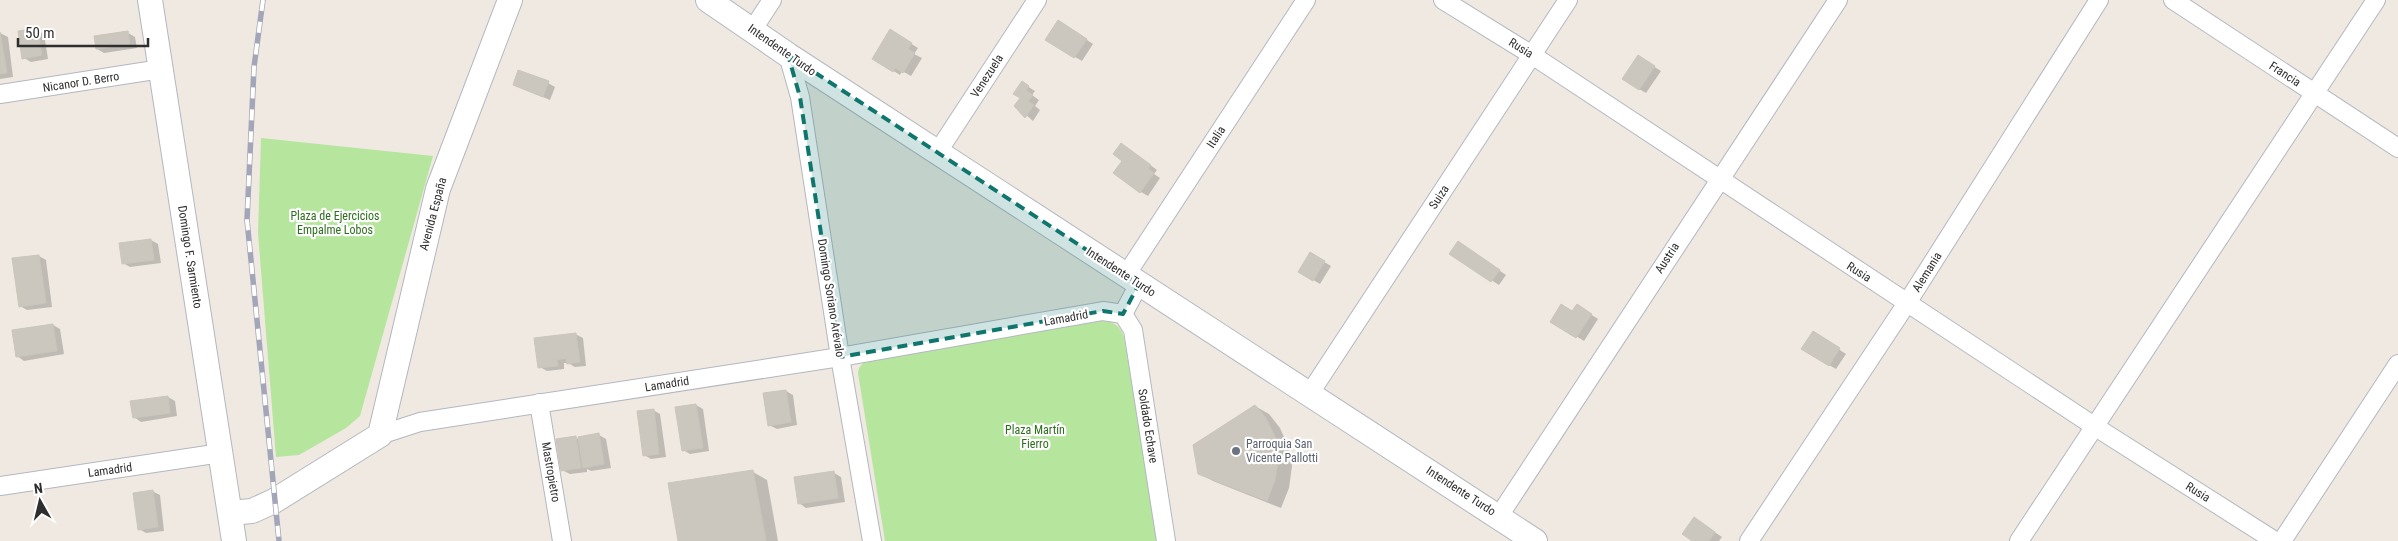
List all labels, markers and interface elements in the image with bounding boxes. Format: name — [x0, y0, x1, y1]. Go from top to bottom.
scale bar — [18, 15, 148, 47]
street label: Intendente Turdo — [745, 21, 819, 79]
text: 50 m — [25, 24, 55, 42]
street label: Rusia — [1506, 35, 1536, 61]
street label: Venezuela — [968, 52, 1006, 100]
street label: Francia — [2267, 59, 2304, 89]
street label: Nicanor D. Berro — [42, 69, 120, 95]
street label: Italia — [1204, 123, 1228, 151]
street label: Avenida España — [417, 176, 450, 252]
street label: Suiza — [1426, 182, 1452, 212]
street label: Domingo F. Sarmiento — [175, 205, 205, 309]
park label: Plaza de Ejercicios Empalme Lobos — [290, 209, 380, 237]
street label: Domingo Soriano Arévalo — [815, 238, 847, 358]
street label: Austria — [1652, 240, 1682, 276]
street label: Intendente Turdo — [1084, 244, 1158, 300]
street label: Alemania — [1909, 249, 1945, 295]
street label: Rusia — [1844, 259, 1874, 285]
street label: Lamadrid — [1043, 307, 1089, 329]
street label: Lamadrid — [644, 374, 690, 394]
street label: Soldado Echave — [1135, 388, 1161, 464]
park label: Plaza Martín Fierro — [1005, 423, 1065, 451]
place label: Parroquia San Vicente Pallotti — [1246, 437, 1318, 465]
street label: Mastropietro — [539, 441, 563, 503]
marker: Parroquia San Vicente Pallotti — [1230, 445, 1242, 457]
street label: Lamadrid — [87, 460, 133, 480]
street label: Intendente Turdo — [1424, 463, 1498, 519]
north arrow — [15, 476, 65, 526]
street label: Rusia — [2183, 479, 2213, 505]
text: N — [33, 480, 44, 497]

